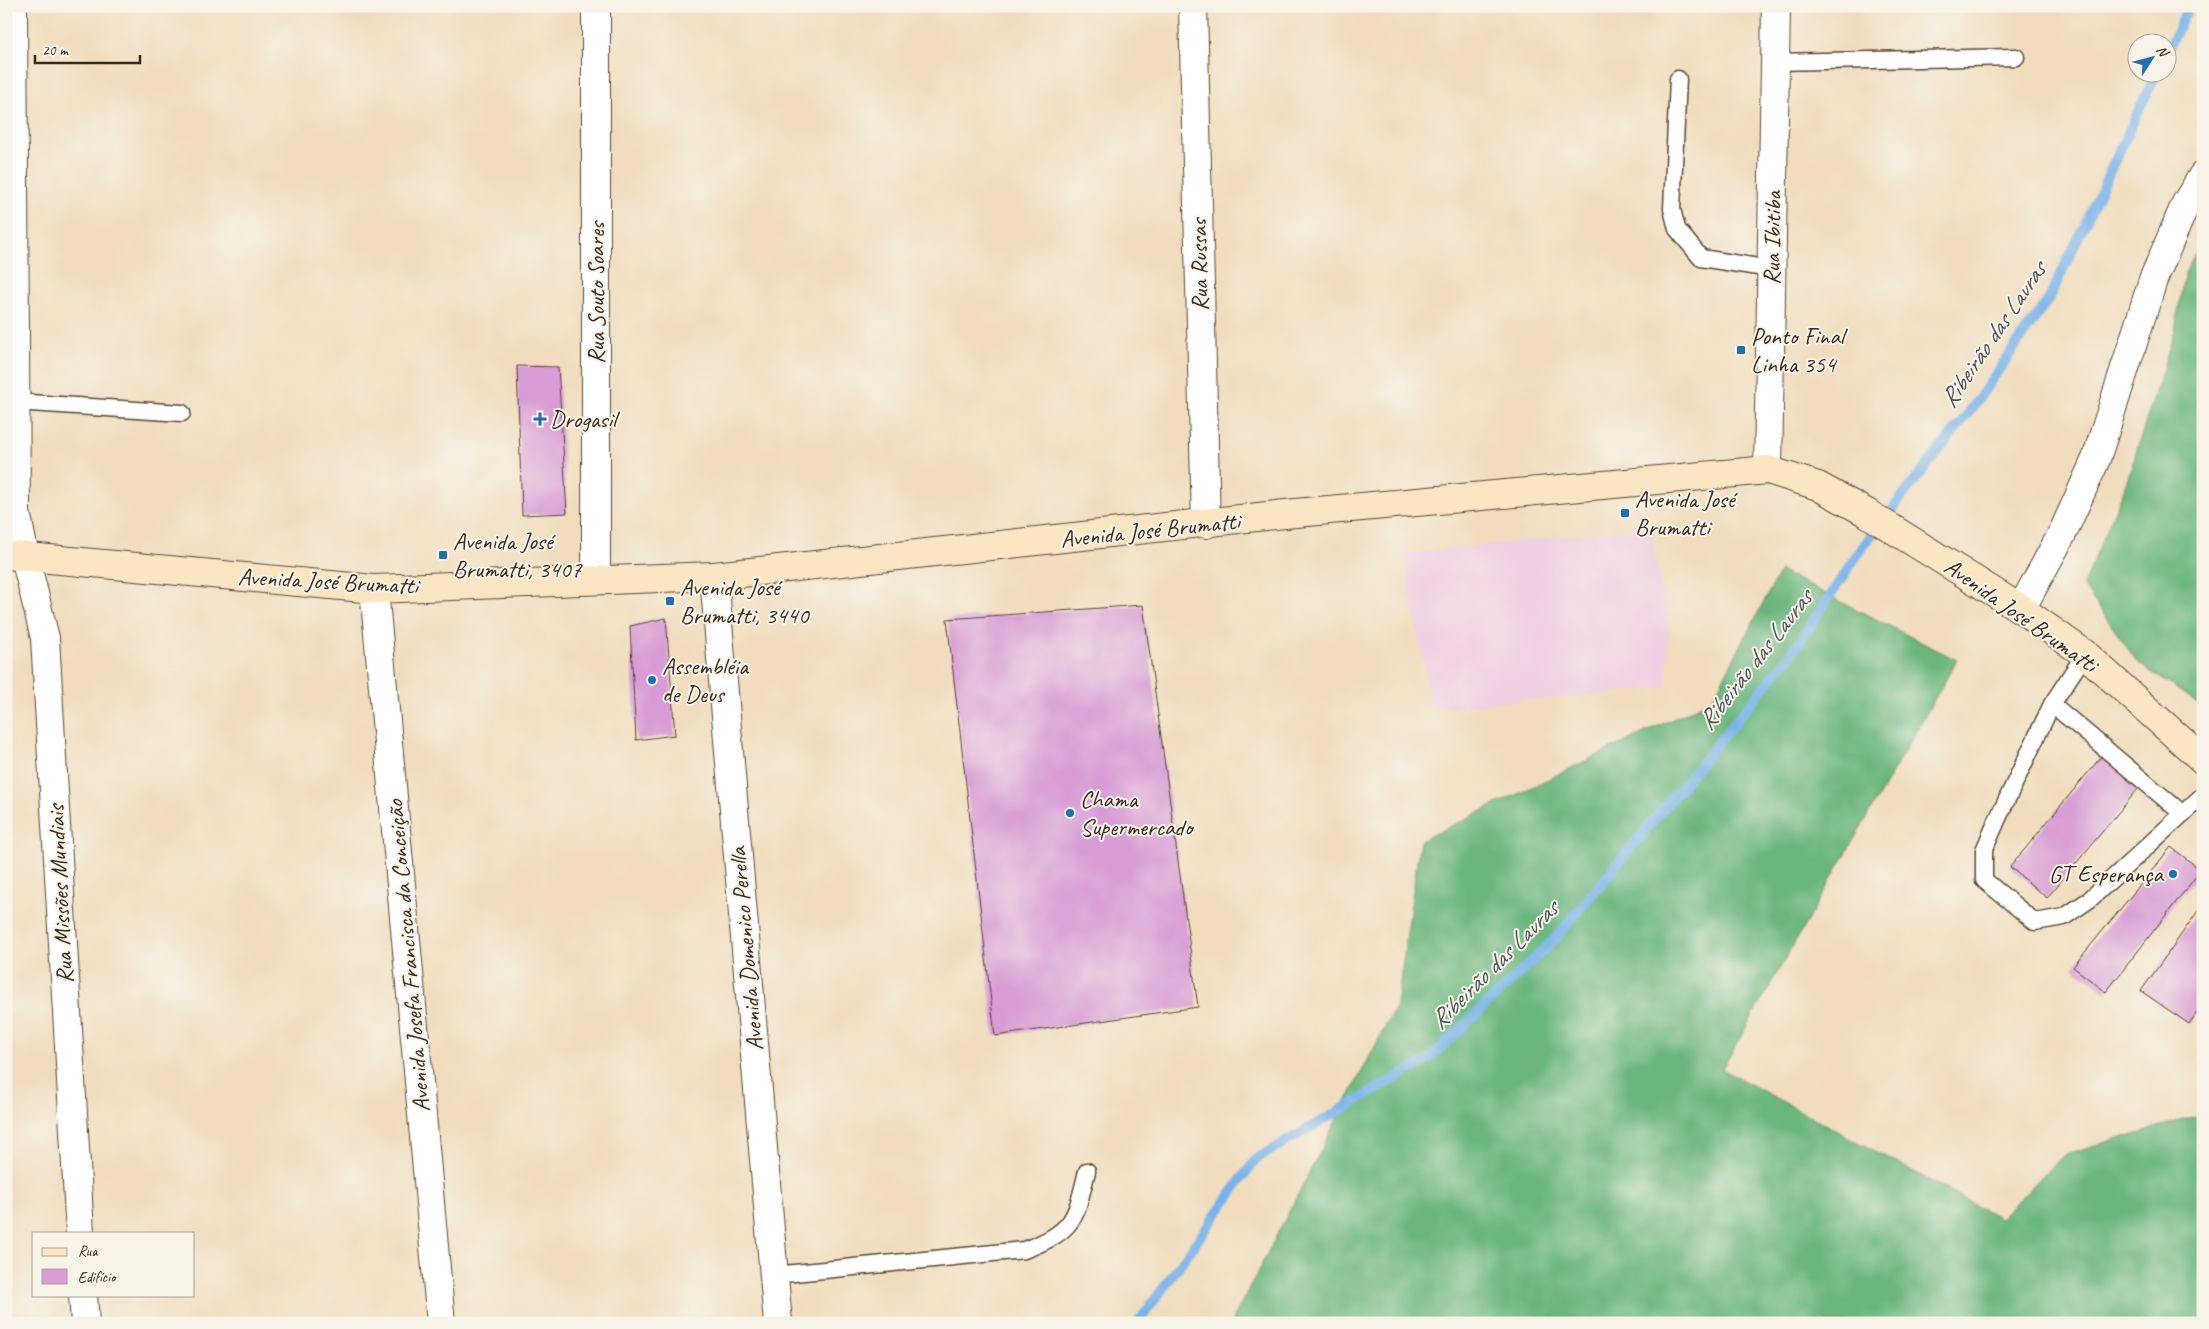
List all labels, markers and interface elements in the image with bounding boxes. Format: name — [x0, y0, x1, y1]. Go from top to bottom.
scale bar — [35, 32, 140, 64]
north arrow — [2126, 32, 2176, 82]
text: 20 m — [42, 41, 69, 60]
text: N — [2153, 42, 2173, 61]
street label: Rua Ibitiba — [1756, 190, 1788, 285]
street label: Rua Russas — [1183, 217, 1215, 311]
street label: Rua Souto Soares — [581, 220, 611, 364]
water label: Ribeirão das Lavras — [1933, 253, 2056, 414]
place label: Ponto Final Linha 354 — [1751, 321, 1848, 379]
marker: Ponto Final Linha 354 — [1735, 344, 1747, 356]
place label: Drogasil — [550, 404, 620, 434]
marker: Drogasil — [534, 413, 546, 425]
place label: Avenida José Brumatti — [1635, 484, 1739, 542]
street label: Avenida José Brumatti — [1059, 505, 1245, 554]
marker: Avenida José Brumatti — [1619, 507, 1631, 519]
place label: Avenida José Brumatti, 3407 — [453, 526, 583, 584]
marker: Avenida José Brumatti, 3407 — [437, 549, 449, 561]
street label: Avenida José Brumatti — [1939, 551, 2106, 681]
street label: Avenida José Brumatti — [237, 561, 422, 601]
place label: Avenida José Brumatti, 3440 — [680, 572, 811, 630]
water label: Ribeirão das Lavras — [1691, 580, 1822, 736]
marker: Avenida José Brumatti, 3440 — [664, 595, 676, 607]
place label: Assembléia de Deus — [662, 651, 749, 709]
marker: Assembléia de Deus — [646, 674, 658, 686]
place label: Chama Supermercado — [1080, 784, 1195, 842]
street label: Avenida Josefa Francisca da Conceição — [379, 797, 437, 1113]
street label: Rua Missões Mundiais — [40, 801, 80, 984]
marker: Chama Supermercado — [1064, 807, 1076, 819]
street label: Avenida Domenico Perella — [722, 844, 770, 1052]
place label: GT Esperança — [2049, 859, 2165, 889]
marker: GT Esperança — [2167, 868, 2179, 880]
water label: Ribeirão das Lavras — [1423, 891, 1568, 1036]
legend — [32, 1232, 195, 1296]
text: Rua — [78, 1242, 98, 1261]
text: Edifício — [78, 1268, 117, 1287]

